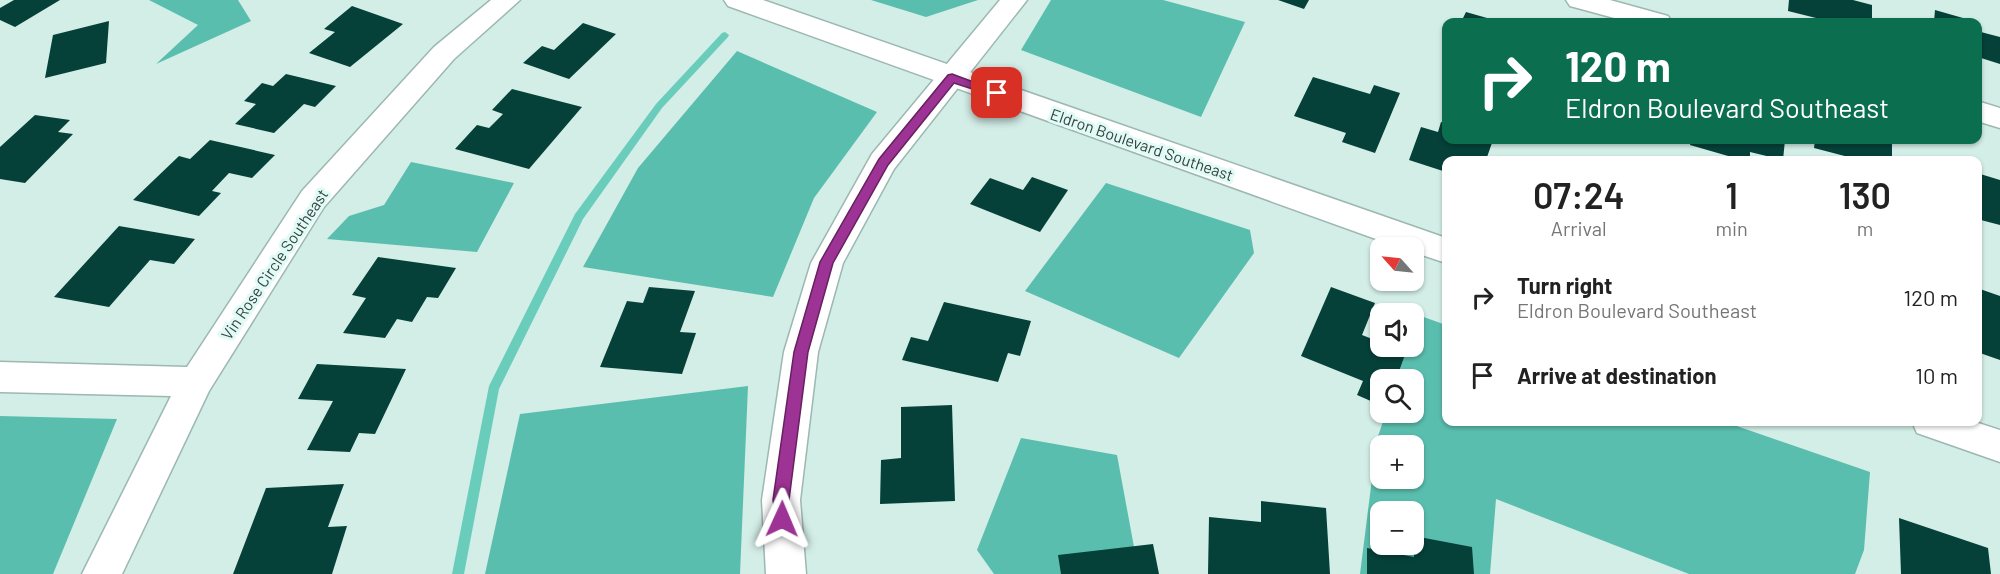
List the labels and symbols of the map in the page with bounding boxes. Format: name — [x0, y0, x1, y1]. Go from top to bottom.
pin — [971, 67, 1022, 118]
street label: Eldron Boulevard Southeast — [1048, 104, 1236, 184]
street label: Vin Rose Circle Southeast — [216, 185, 332, 343]
north arrow — [1370, 237, 1424, 291]
position arrow — [750, 487, 814, 551]

